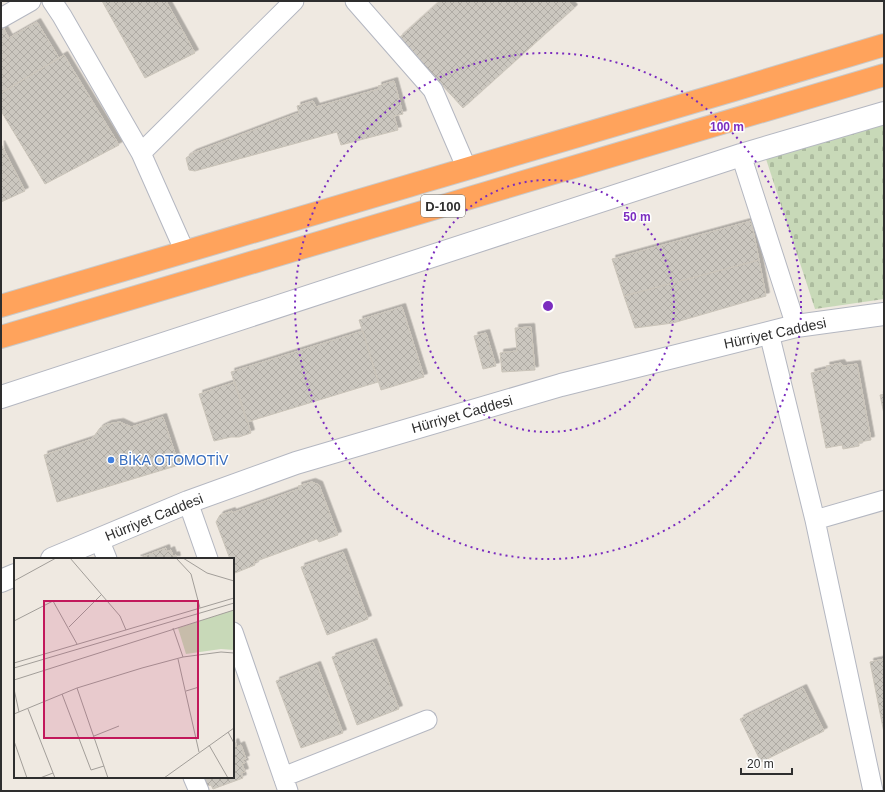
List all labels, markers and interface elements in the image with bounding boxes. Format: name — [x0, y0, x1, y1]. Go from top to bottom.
text: 100 m — [710, 120, 744, 134]
road number: D-100 — [421, 195, 465, 217]
text: 50 m — [623, 210, 651, 224]
centre of rings — [541, 299, 555, 313]
street label: Hürriyet Caddesi — [722, 314, 828, 352]
street label: Hürriyet Caddesi — [410, 392, 514, 436]
place label: BİKA OTOMOTİV — [119, 451, 229, 468]
marker: BİKA OTOMOTİV — [106, 455, 116, 465]
street label: Hürriyet Caddesi — [103, 490, 205, 544]
inset map — [14, 558, 234, 778]
scale bar — [741, 750, 792, 776]
text: 20 m — [747, 757, 774, 771]

